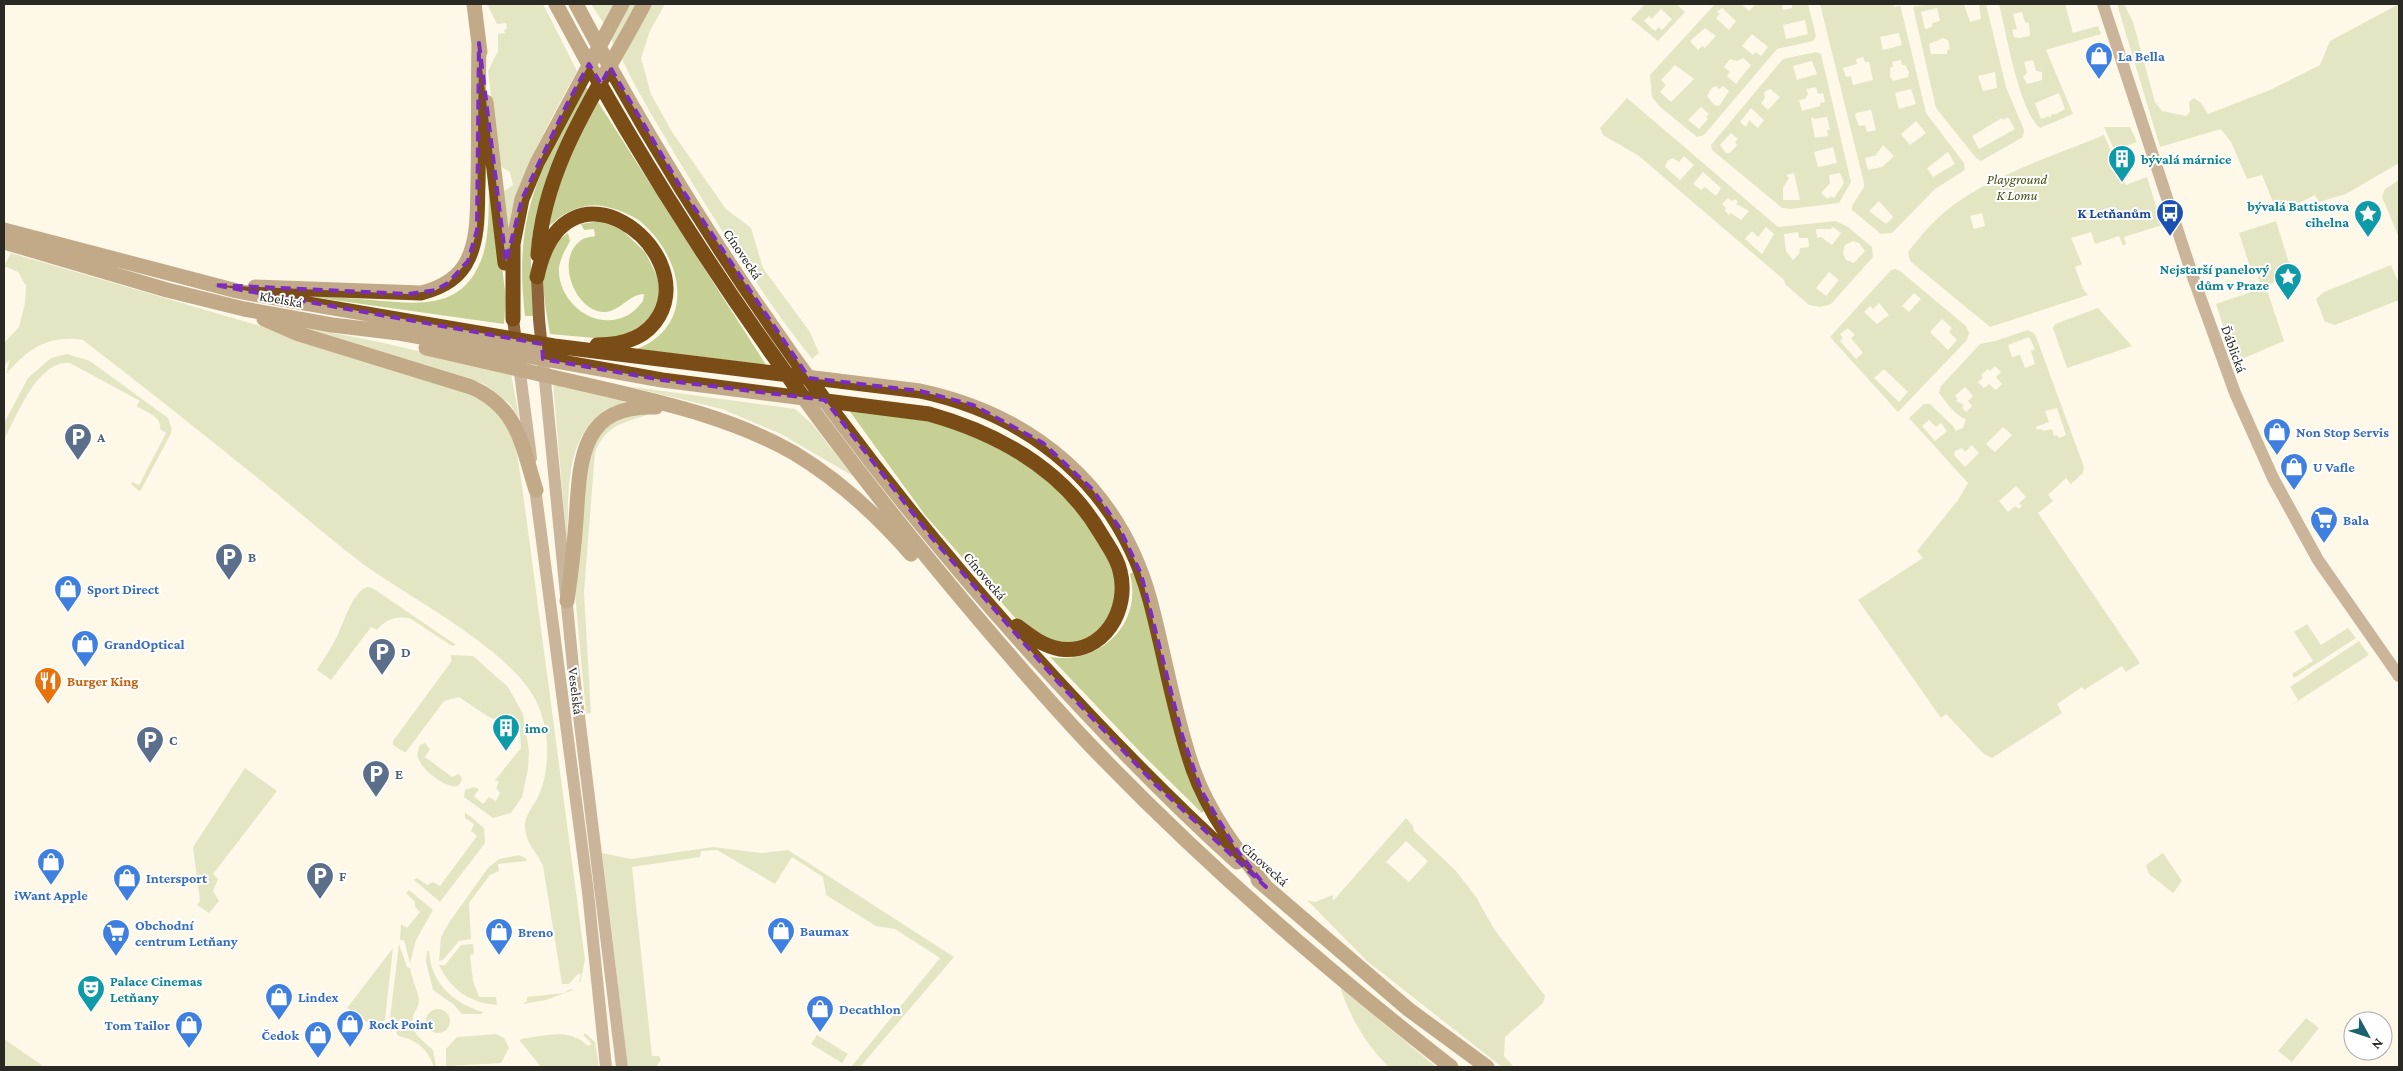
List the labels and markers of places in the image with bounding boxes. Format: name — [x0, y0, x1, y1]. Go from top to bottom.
shop icon: La Bella — [2084, 41, 2114, 80]
place label: La Bella — [2118, 48, 2165, 64]
building icon: bývalá márnice — [2107, 144, 2137, 183]
place label: bývalá márnice — [2140, 151, 2232, 167]
bus stop icon: K Letňanům — [2155, 198, 2185, 237]
place label: bývalá Battistova cihelna — [2246, 198, 2349, 230]
place icon: bývalá Battistova cihelna — [2353, 199, 2383, 238]
place label: K Letňanům — [2078, 205, 2151, 221]
place label: Nejstarší panelový dům v Praze — [2160, 261, 2269, 293]
place icon: Nejstarší panelový dům v Praze — [2273, 262, 2303, 301]
shop icon: Non Stop Servis — [2262, 417, 2292, 456]
parking icon: A — [63, 422, 93, 461]
place label: Non Stop Servis — [2296, 424, 2389, 440]
place label: A — [96, 429, 106, 445]
shop icon: U Vafle — [2279, 452, 2309, 491]
place label: U Vafle — [2313, 459, 2355, 475]
supermarket icon: Bala — [2309, 505, 2339, 544]
place label: Bala — [2343, 512, 2369, 528]
parking icon: B — [214, 542, 244, 581]
place label: B — [248, 549, 256, 565]
shop icon: Sport Direct — [53, 574, 83, 613]
place label: Sport Direct — [87, 581, 160, 597]
shop icon: GrandOptical — [70, 629, 100, 668]
place label: GrandOptical — [104, 636, 185, 652]
parking icon: D — [367, 637, 397, 676]
place label: D — [401, 644, 411, 660]
restaurant icon: Burger King — [33, 666, 63, 705]
place label: Burger King — [67, 673, 138, 689]
building icon: imo — [491, 713, 521, 752]
place label: imo — [525, 720, 548, 736]
parking icon: C — [135, 725, 165, 764]
place label: C — [169, 732, 178, 748]
parking icon: E — [361, 759, 391, 798]
place label: E — [395, 766, 403, 782]
shop icon: iWant Apple — [36, 847, 66, 886]
parking icon: F — [305, 861, 335, 900]
shop icon: Intersport — [112, 863, 142, 902]
place label: F — [339, 868, 347, 884]
place label: Intersport — [146, 870, 208, 886]
place label: iWant Apple — [14, 887, 88, 903]
shop icon: Baumax — [766, 916, 796, 955]
place label: Obchodní centrum Letňany — [135, 917, 238, 949]
shop icon: Breno — [484, 917, 514, 956]
supermarket icon: Obchodní centrum Letňany — [101, 918, 131, 957]
place label: Baumax — [800, 923, 850, 939]
place label: Breno — [518, 924, 553, 940]
place label: Palace Cinemas Letňany — [110, 973, 202, 1005]
theatre icon: Palace Cinemas Letňany — [76, 974, 106, 1013]
shop icon: Lindex — [264, 982, 294, 1021]
place label: Lindex — [298, 989, 340, 1005]
shop icon: Decathlon — [805, 994, 835, 1033]
place label: Decathlon — [839, 1001, 901, 1017]
shop icon: Rock Point — [335, 1009, 365, 1048]
shop icon: Tom Tailor — [174, 1010, 204, 1049]
place label: Rock Point — [369, 1016, 434, 1032]
place label: Tom Tailor — [105, 1017, 170, 1033]
shop icon: Čedok — [303, 1020, 333, 1059]
place label: Čedok — [262, 1027, 299, 1043]

